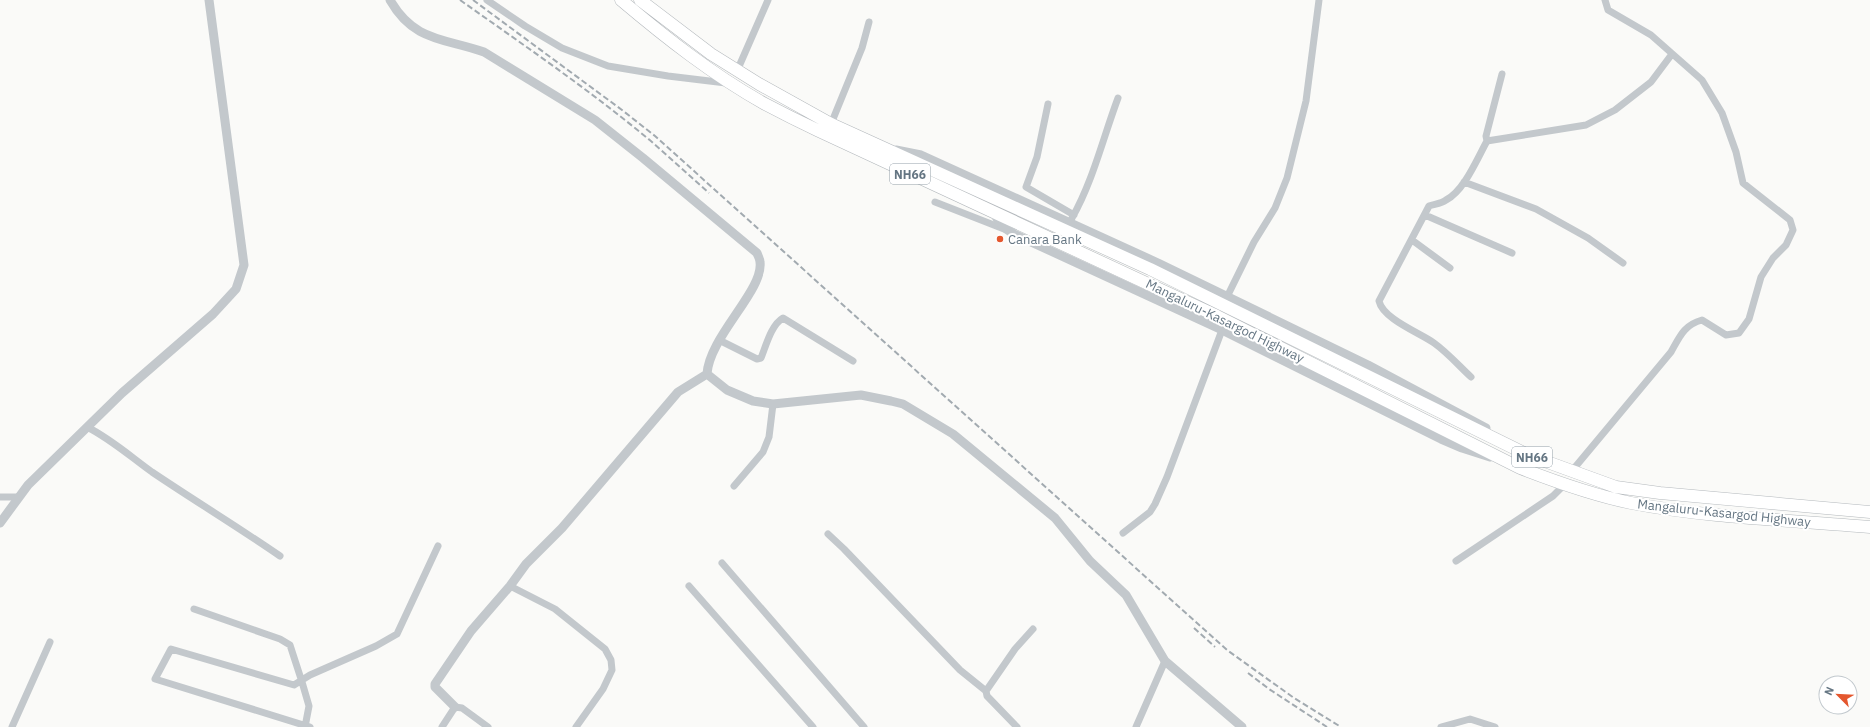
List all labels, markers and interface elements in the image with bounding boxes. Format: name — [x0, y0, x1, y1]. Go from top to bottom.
road number: NH66 — [890, 164, 930, 184]
place label: Canara Bank — [1008, 231, 1082, 248]
marker: Canara Bank — [995, 234, 1005, 244]
street label: Mangaluru-Kasargod Highway — [1143, 275, 1307, 367]
road number: NH66 — [1512, 447, 1552, 467]
street label: Mangaluru-Kasargod Highway — [1636, 495, 1812, 531]
north arrow — [1818, 675, 1858, 715]
text: N — [1821, 684, 1837, 697]

